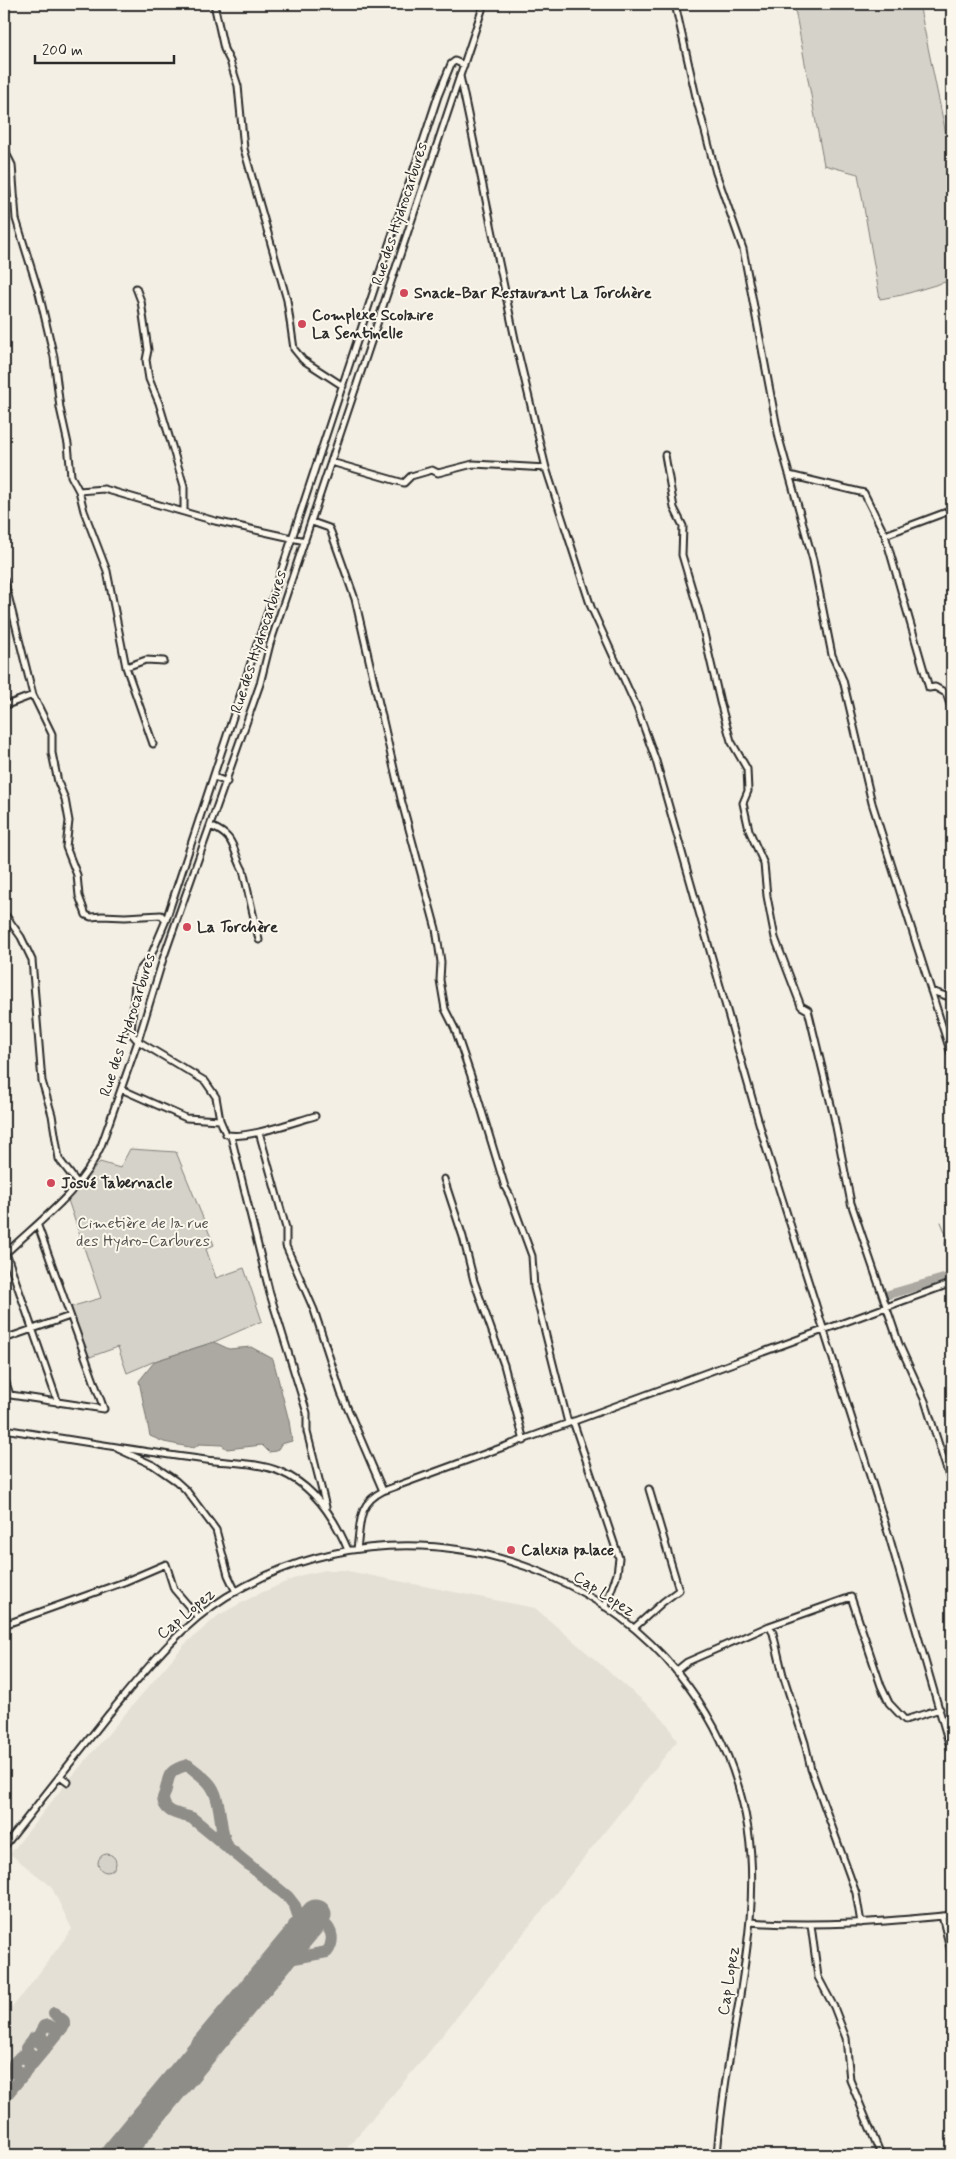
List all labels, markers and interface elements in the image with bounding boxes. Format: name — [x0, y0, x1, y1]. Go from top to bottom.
scale bar — [35, 32, 174, 64]
text: 200 m — [42, 41, 83, 61]
street label: Rue des Hydrocarbures — [367, 140, 433, 288]
place label: Snack-Bar Restaurant La Torchère — [414, 283, 652, 304]
marker: Snack-Bar Restaurant La Torchère — [398, 287, 410, 299]
place label: Complexe Scolaire La Sentinelle — [312, 305, 434, 344]
marker: Complexe Scolaire La Sentinelle — [296, 318, 308, 330]
street label: Rue des Hydrocarbures — [226, 568, 292, 716]
place label: La Torchère — [197, 917, 278, 938]
marker: La Torchère — [181, 921, 193, 933]
street label: Rue des Hydrocarbures — [95, 951, 161, 1099]
place label: Josué Tabernacle — [61, 1173, 173, 1194]
marker: Josué Tabernacle — [45, 1177, 57, 1189]
park label: Cimetière de la rue des Hydro-Carbures — [76, 1213, 210, 1252]
place label: Calexia palace — [521, 1540, 614, 1561]
marker: Calexia palace — [505, 1544, 517, 1556]
street label: Cap Lopez — [569, 1566, 639, 1622]
street label: Cap Lopez — [153, 1583, 220, 1644]
street label: Cap Lopez — [713, 1945, 745, 2017]

